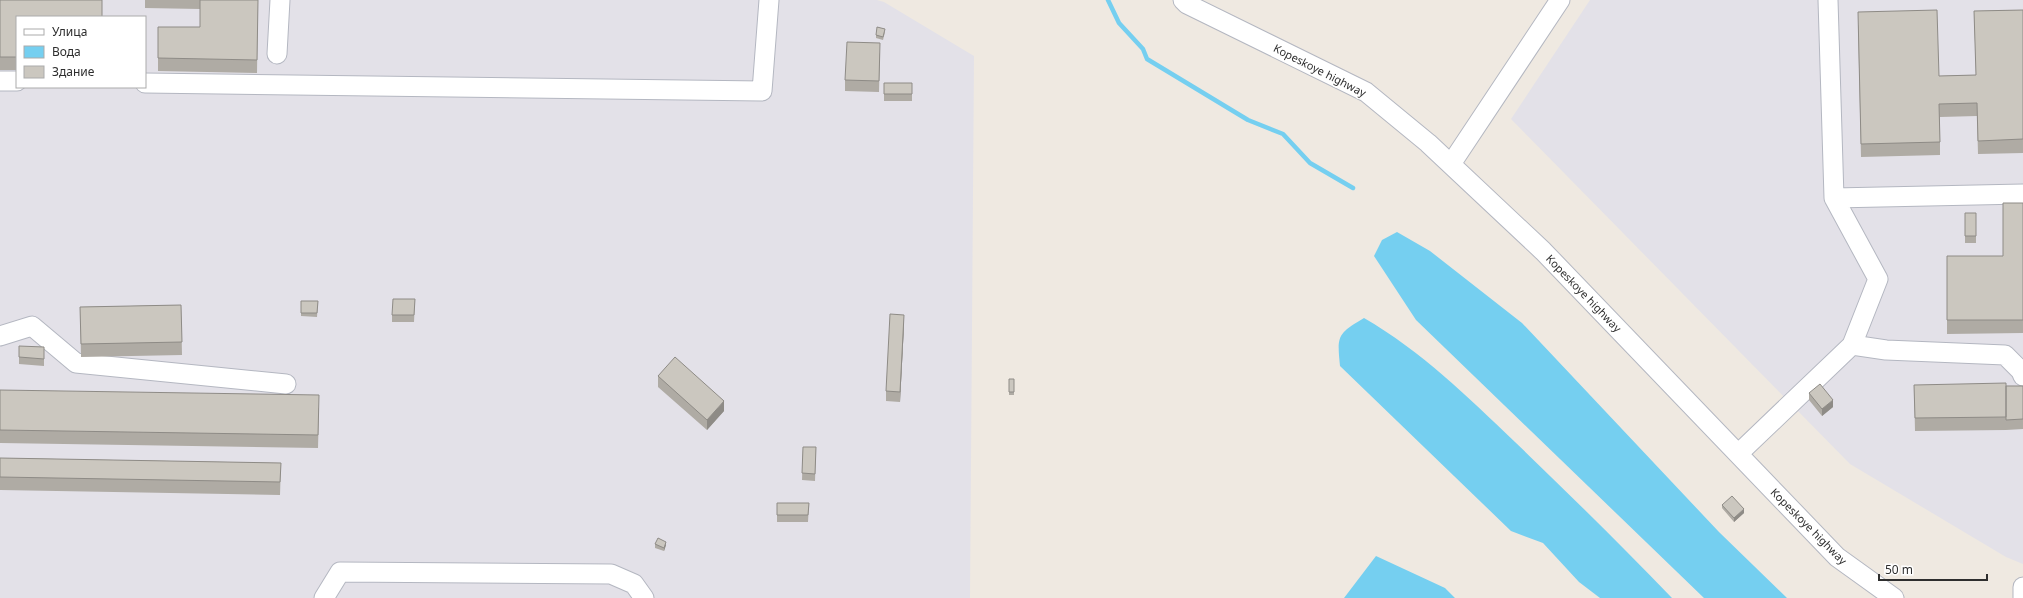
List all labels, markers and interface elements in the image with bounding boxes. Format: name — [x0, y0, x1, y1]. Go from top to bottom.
legend — [16, 16, 146, 88]
text: Улица — [52, 23, 87, 40]
street label: Kopeskoye highway — [1271, 40, 1369, 100]
text: Вода — [52, 43, 81, 60]
text: Здание — [52, 63, 95, 80]
street label: Kopeskoye highway — [1543, 251, 1625, 335]
street label: Kopeskoye highway — [1768, 485, 1851, 568]
scale bar — [1879, 556, 1987, 582]
text: 50 m — [1885, 561, 1913, 578]

